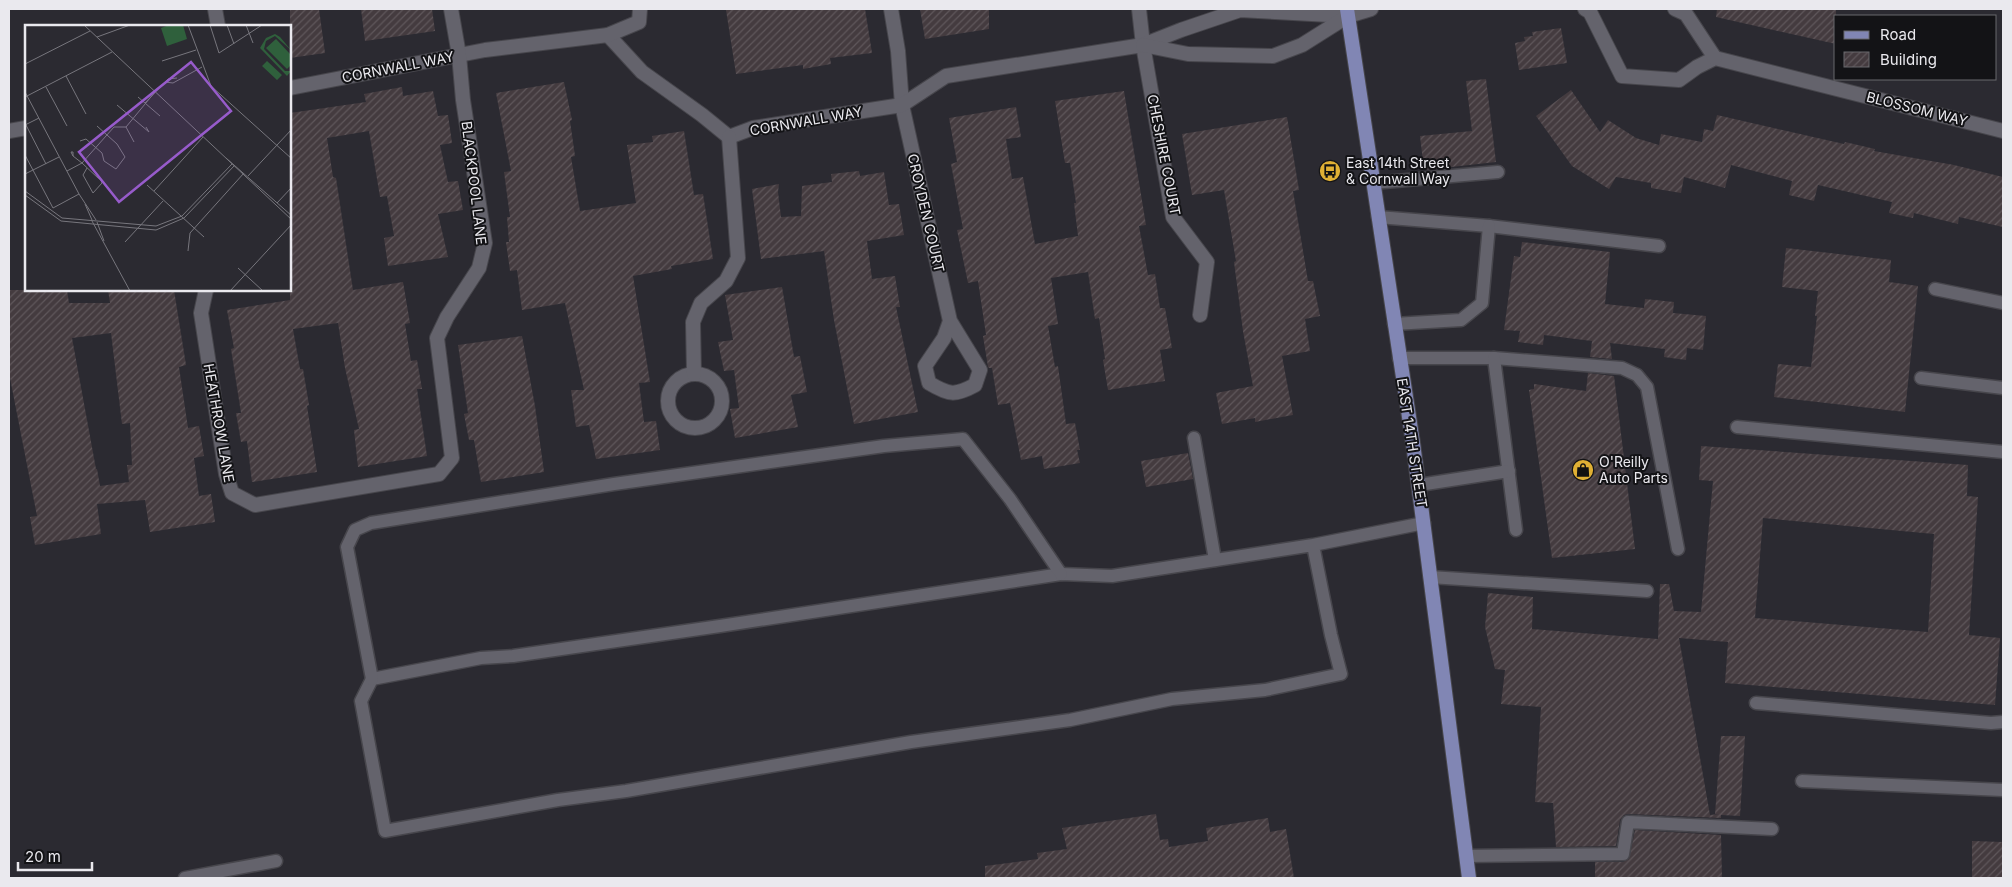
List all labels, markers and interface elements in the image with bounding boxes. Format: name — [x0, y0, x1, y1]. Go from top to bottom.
legend — [1834, 15, 1997, 80]
inset map — [25, 25, 291, 291]
text: Road — [1880, 25, 1916, 44]
street label: CORNWALL WAY — [340, 47, 456, 86]
text: Building — [1880, 50, 1937, 69]
street label: BLOSSOM WAY — [1865, 88, 1970, 129]
street label: CHESHIRE COURT — [1144, 93, 1185, 217]
street label: CORNWALL WAY — [748, 102, 864, 139]
street label: BLACKPOOL LANE — [458, 120, 491, 246]
street label: CROYDEN COURT — [905, 152, 948, 274]
place label: East 14th Street & Cornwall Way — [1346, 154, 1450, 187]
bus stop icon: East 14th Street & Cornwall Way — [1318, 159, 1342, 183]
street label: HEATHROW LANE — [201, 362, 238, 484]
street label: EAST 14TH STREET — [1394, 377, 1431, 509]
place label: O'Reilly Auto Parts — [1599, 453, 1668, 486]
shop icon: O'Reilly Auto Parts — [1571, 458, 1595, 482]
scale bar — [18, 840, 91, 872]
text: 20 m — [25, 847, 61, 866]

